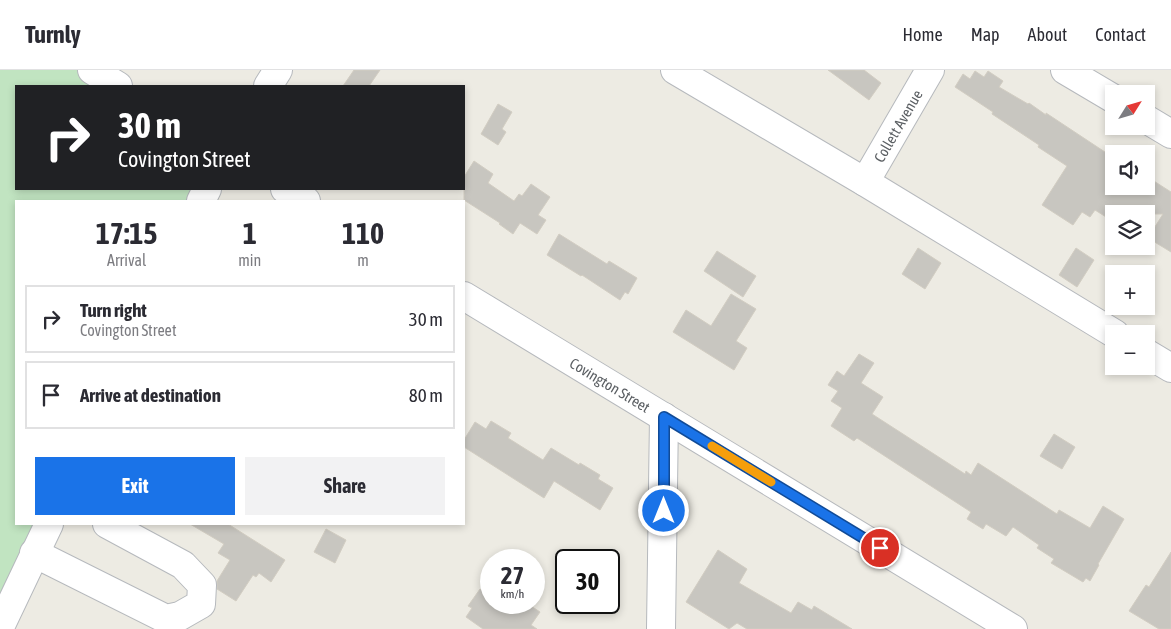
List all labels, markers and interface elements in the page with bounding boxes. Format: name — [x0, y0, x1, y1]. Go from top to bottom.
text: Turnly — [25, 21, 81, 48]
text: Home — [903, 24, 943, 45]
text: Map — [971, 24, 1000, 45]
text: About — [1028, 24, 1067, 45]
text: Contact — [1095, 24, 1146, 45]
north arrow — [1105, 85, 1155, 135]
map controls — [1105, 85, 1155, 375]
street label: Collett Avenue — [870, 86, 925, 165]
icon: right — [35, 105, 100, 170]
text: 30 m — [118, 105, 181, 145]
button: sound — [1105, 145, 1155, 195]
text: Covington Street — [118, 146, 251, 172]
button: layers — [1105, 205, 1155, 255]
text: 17:15 — [96, 216, 157, 250]
text: 1 — [243, 216, 257, 250]
text: 110 — [342, 216, 384, 250]
text: Arrival — [107, 251, 146, 269]
text: min — [238, 251, 261, 269]
text: m — [357, 251, 369, 269]
button: + — [1105, 265, 1155, 315]
text: Turn right — [80, 299, 147, 321]
icon: right — [37, 305, 65, 333]
text: 30 m — [409, 308, 443, 330]
text: Covington Street — [80, 321, 177, 339]
button: − — [1105, 325, 1155, 375]
street label: Covington Street — [567, 354, 653, 415]
icon: arrive — [37, 381, 65, 409]
text: Arrive at destination — [80, 384, 221, 406]
text: 80 m — [409, 384, 443, 406]
button: Exit — [35, 457, 235, 515]
button: Share — [245, 457, 445, 515]
position arrow — [637, 484, 689, 536]
pin — [859, 527, 901, 569]
icon: arrive — [866, 534, 894, 562]
speed limit sign: 30 — [555, 549, 620, 614]
text: 27 — [501, 561, 524, 589]
text: km/h — [501, 587, 524, 601]

